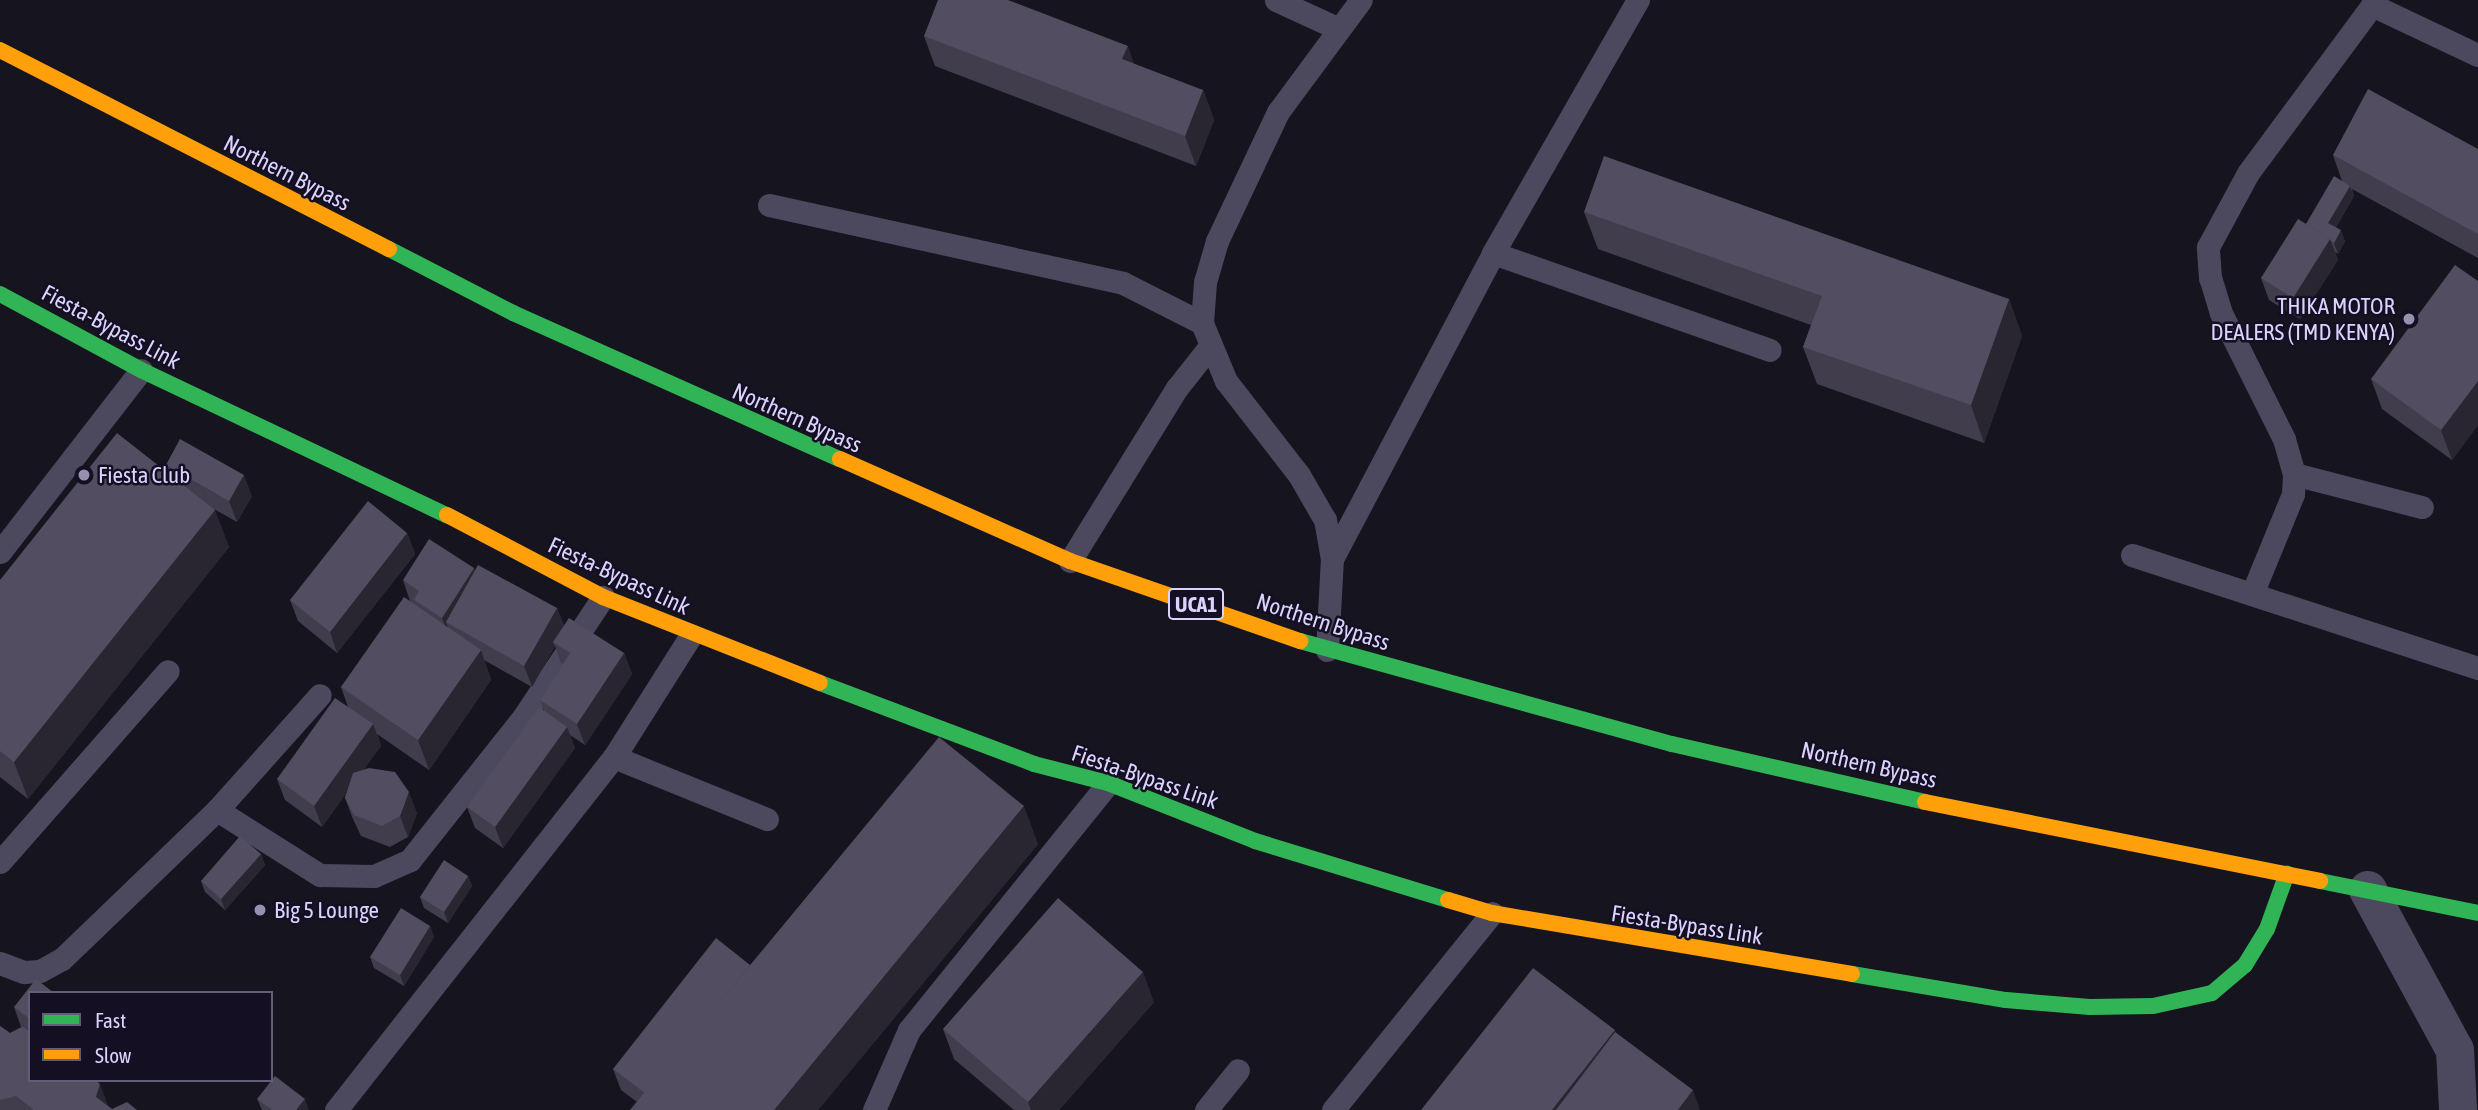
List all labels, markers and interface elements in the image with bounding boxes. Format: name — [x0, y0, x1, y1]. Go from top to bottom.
street label: Northern Bypass — [219, 129, 355, 217]
street label: Fiesta-Bypass Link — [37, 279, 185, 375]
place label: THIKA MOTOR DEALERS (TMD KENYA) — [2210, 292, 2395, 346]
marker: THIKA MOTOR DEALERS (TMD KENYA) — [2401, 311, 2417, 327]
street label: Northern Bypass — [728, 377, 866, 459]
place label: Fiesta Club — [98, 461, 190, 489]
marker: Fiesta Club — [76, 467, 92, 483]
street label: Fiesta-Bypass Link — [544, 531, 694, 621]
road number: UCA1 — [1168, 586, 1224, 622]
street label: Northern Bypass — [1253, 587, 1393, 657]
street label: Northern Bypass — [1798, 736, 1940, 794]
street label: Fiesta-Bypass Link — [1068, 739, 1222, 815]
place label: Big 5 Lounge — [274, 896, 379, 924]
street label: Fiesta-Bypass Link — [1609, 899, 1765, 951]
marker: Big 5 Lounge — [252, 902, 268, 918]
legend — [28, 991, 273, 1082]
text: Fast — [95, 1008, 126, 1032]
text: Slow — [95, 1043, 131, 1067]

